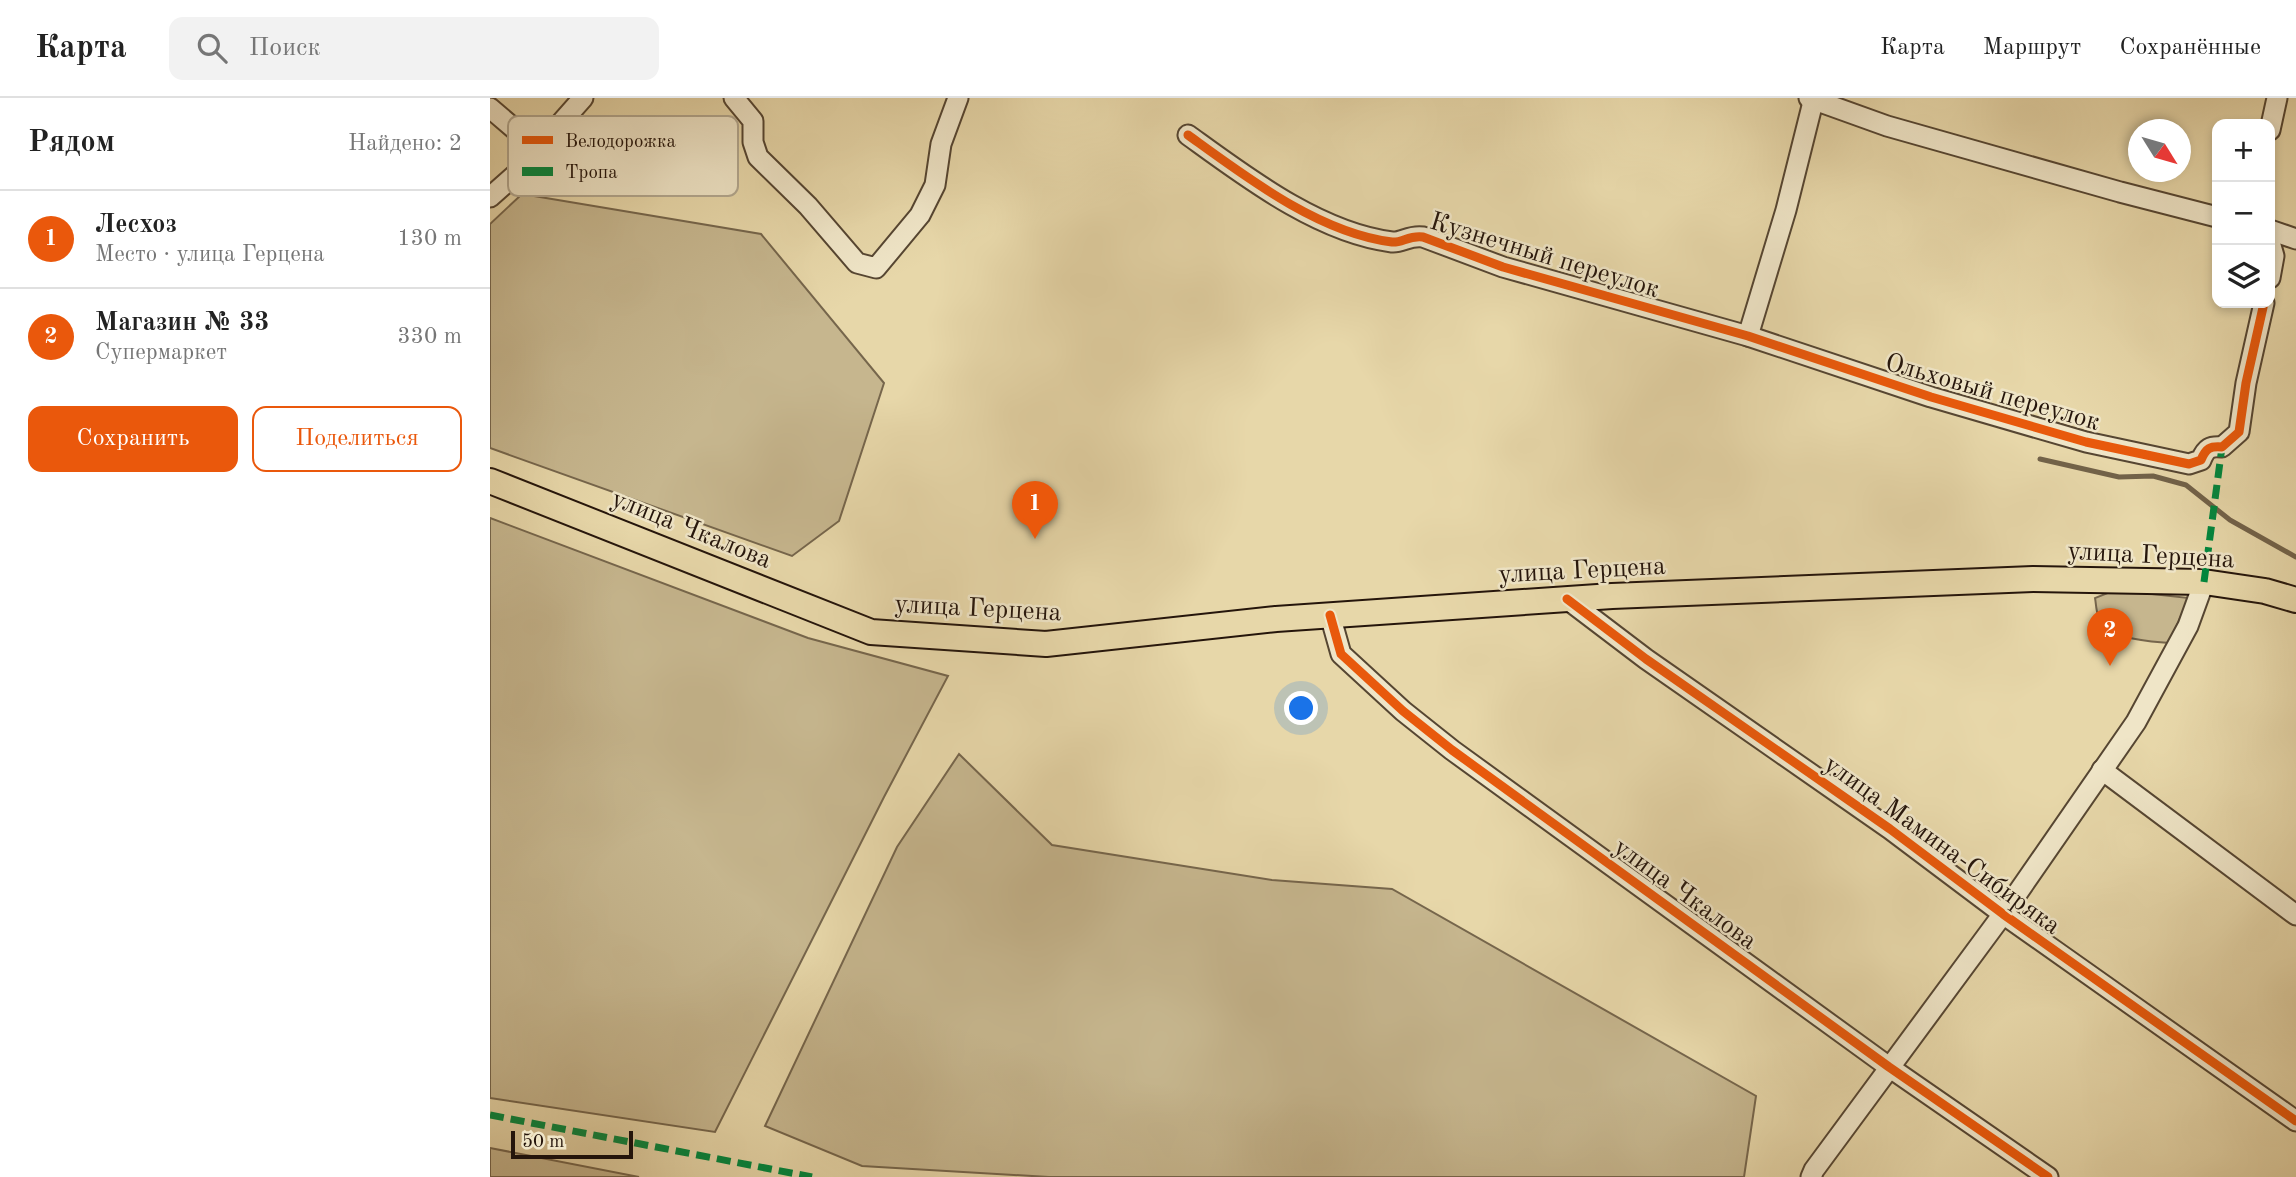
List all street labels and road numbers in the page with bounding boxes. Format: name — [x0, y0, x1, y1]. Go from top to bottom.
street label: Кузнечный переулок — [1426, 209, 1662, 303]
street label: Ольховый переулок — [1882, 350, 2103, 436]
street label: улица Чкалова — [608, 486, 775, 574]
street label: улица Герцена — [2067, 539, 2235, 573]
street label: улица Герцена — [1498, 554, 1667, 588]
street label: улица Герцена — [894, 592, 1062, 626]
street label: улица Мамина-Сибиряка — [1819, 751, 2065, 940]
street label: улица Чкалова — [1608, 834, 1761, 955]

